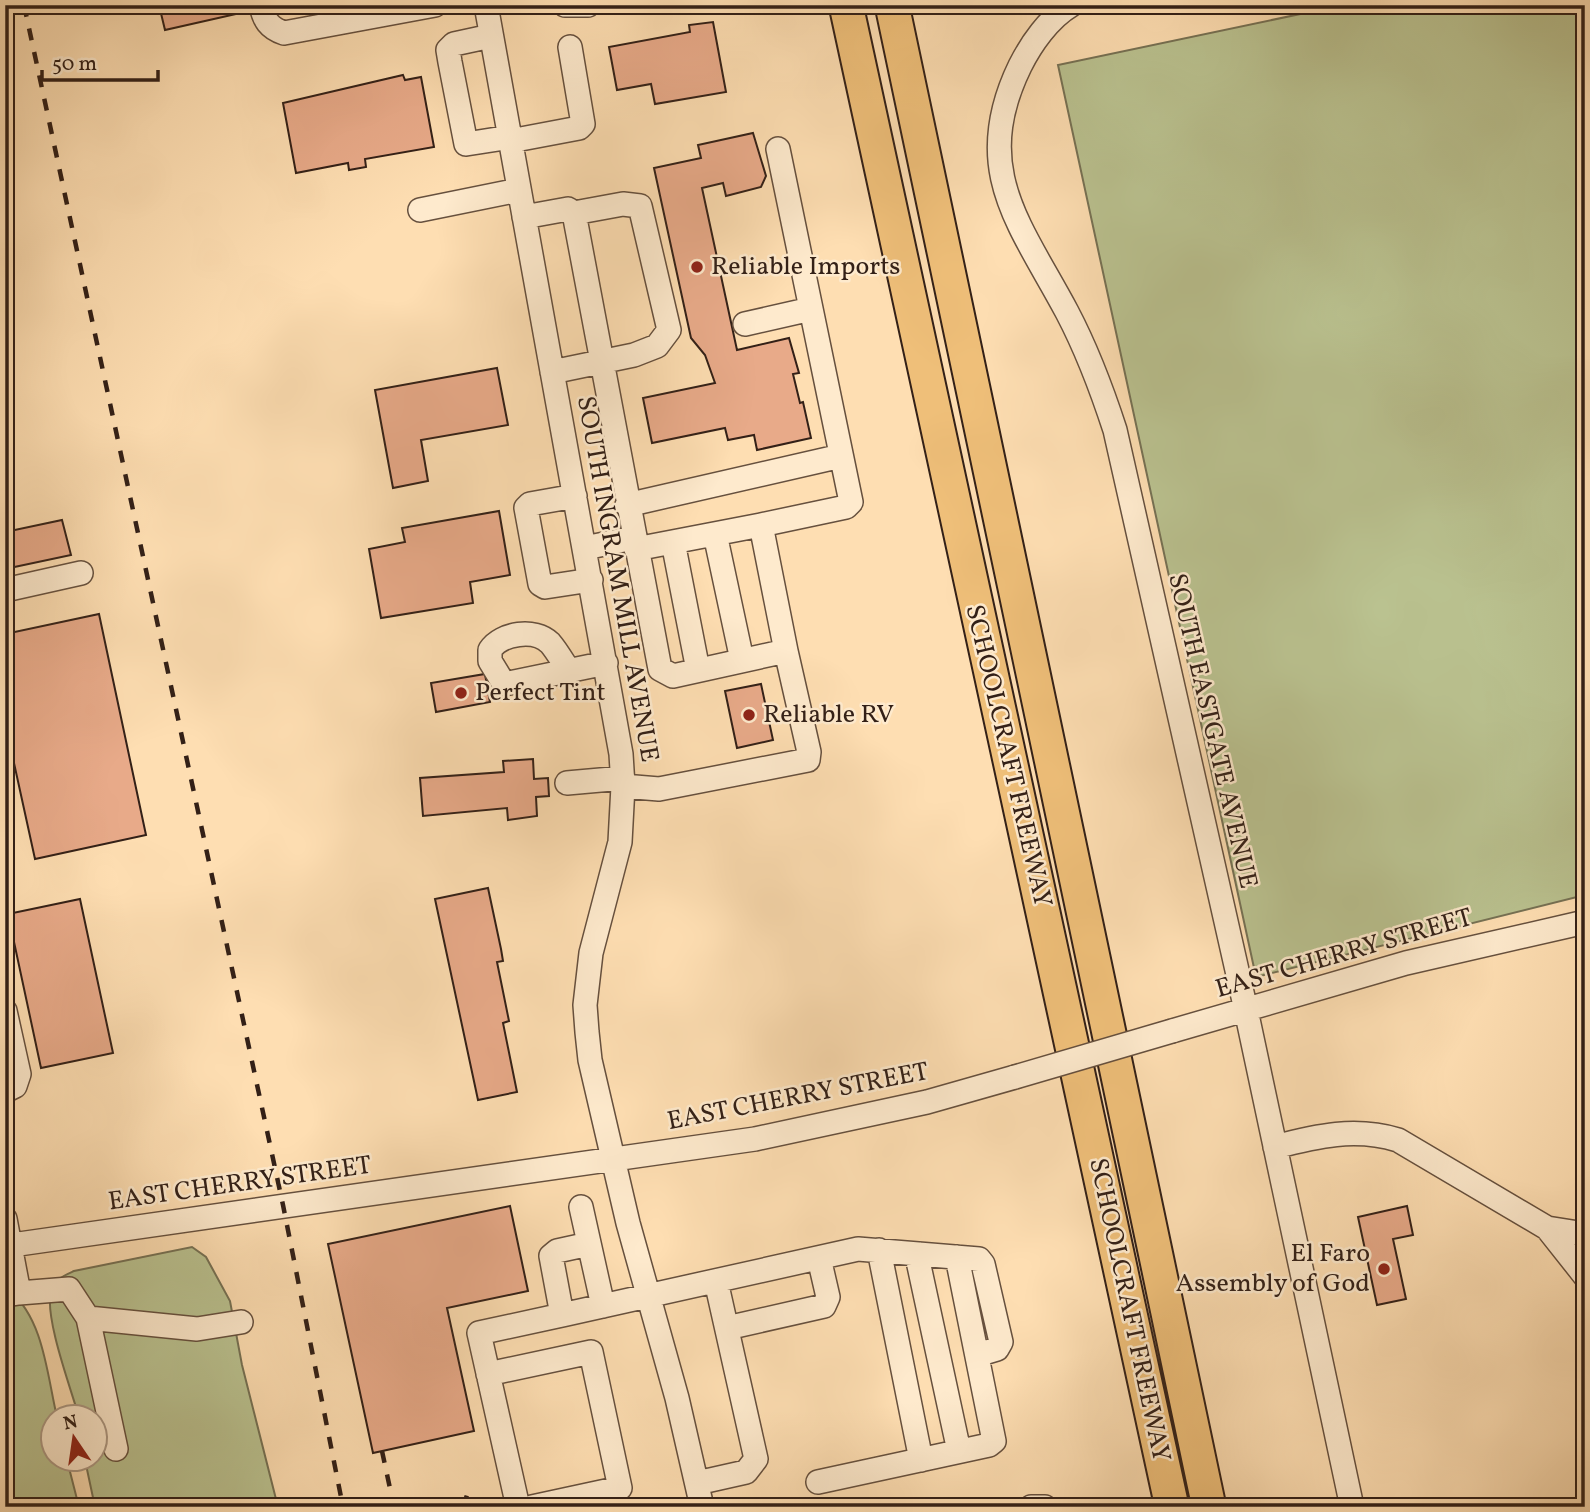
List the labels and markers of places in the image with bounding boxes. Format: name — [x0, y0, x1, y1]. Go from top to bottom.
place label: Reliable Imports — [711, 249, 901, 285]
marker: Reliable Imports — [689, 259, 705, 275]
place label: Perfect Tint — [475, 675, 606, 711]
marker: Perfect Tint — [453, 685, 469, 701]
place label: Reliable RV — [763, 697, 894, 733]
marker: Reliable RV — [741, 707, 757, 723]
place label: El Faro Assembly of God — [1176, 1236, 1370, 1302]
marker: El Faro Assembly of God — [1376, 1261, 1392, 1277]

